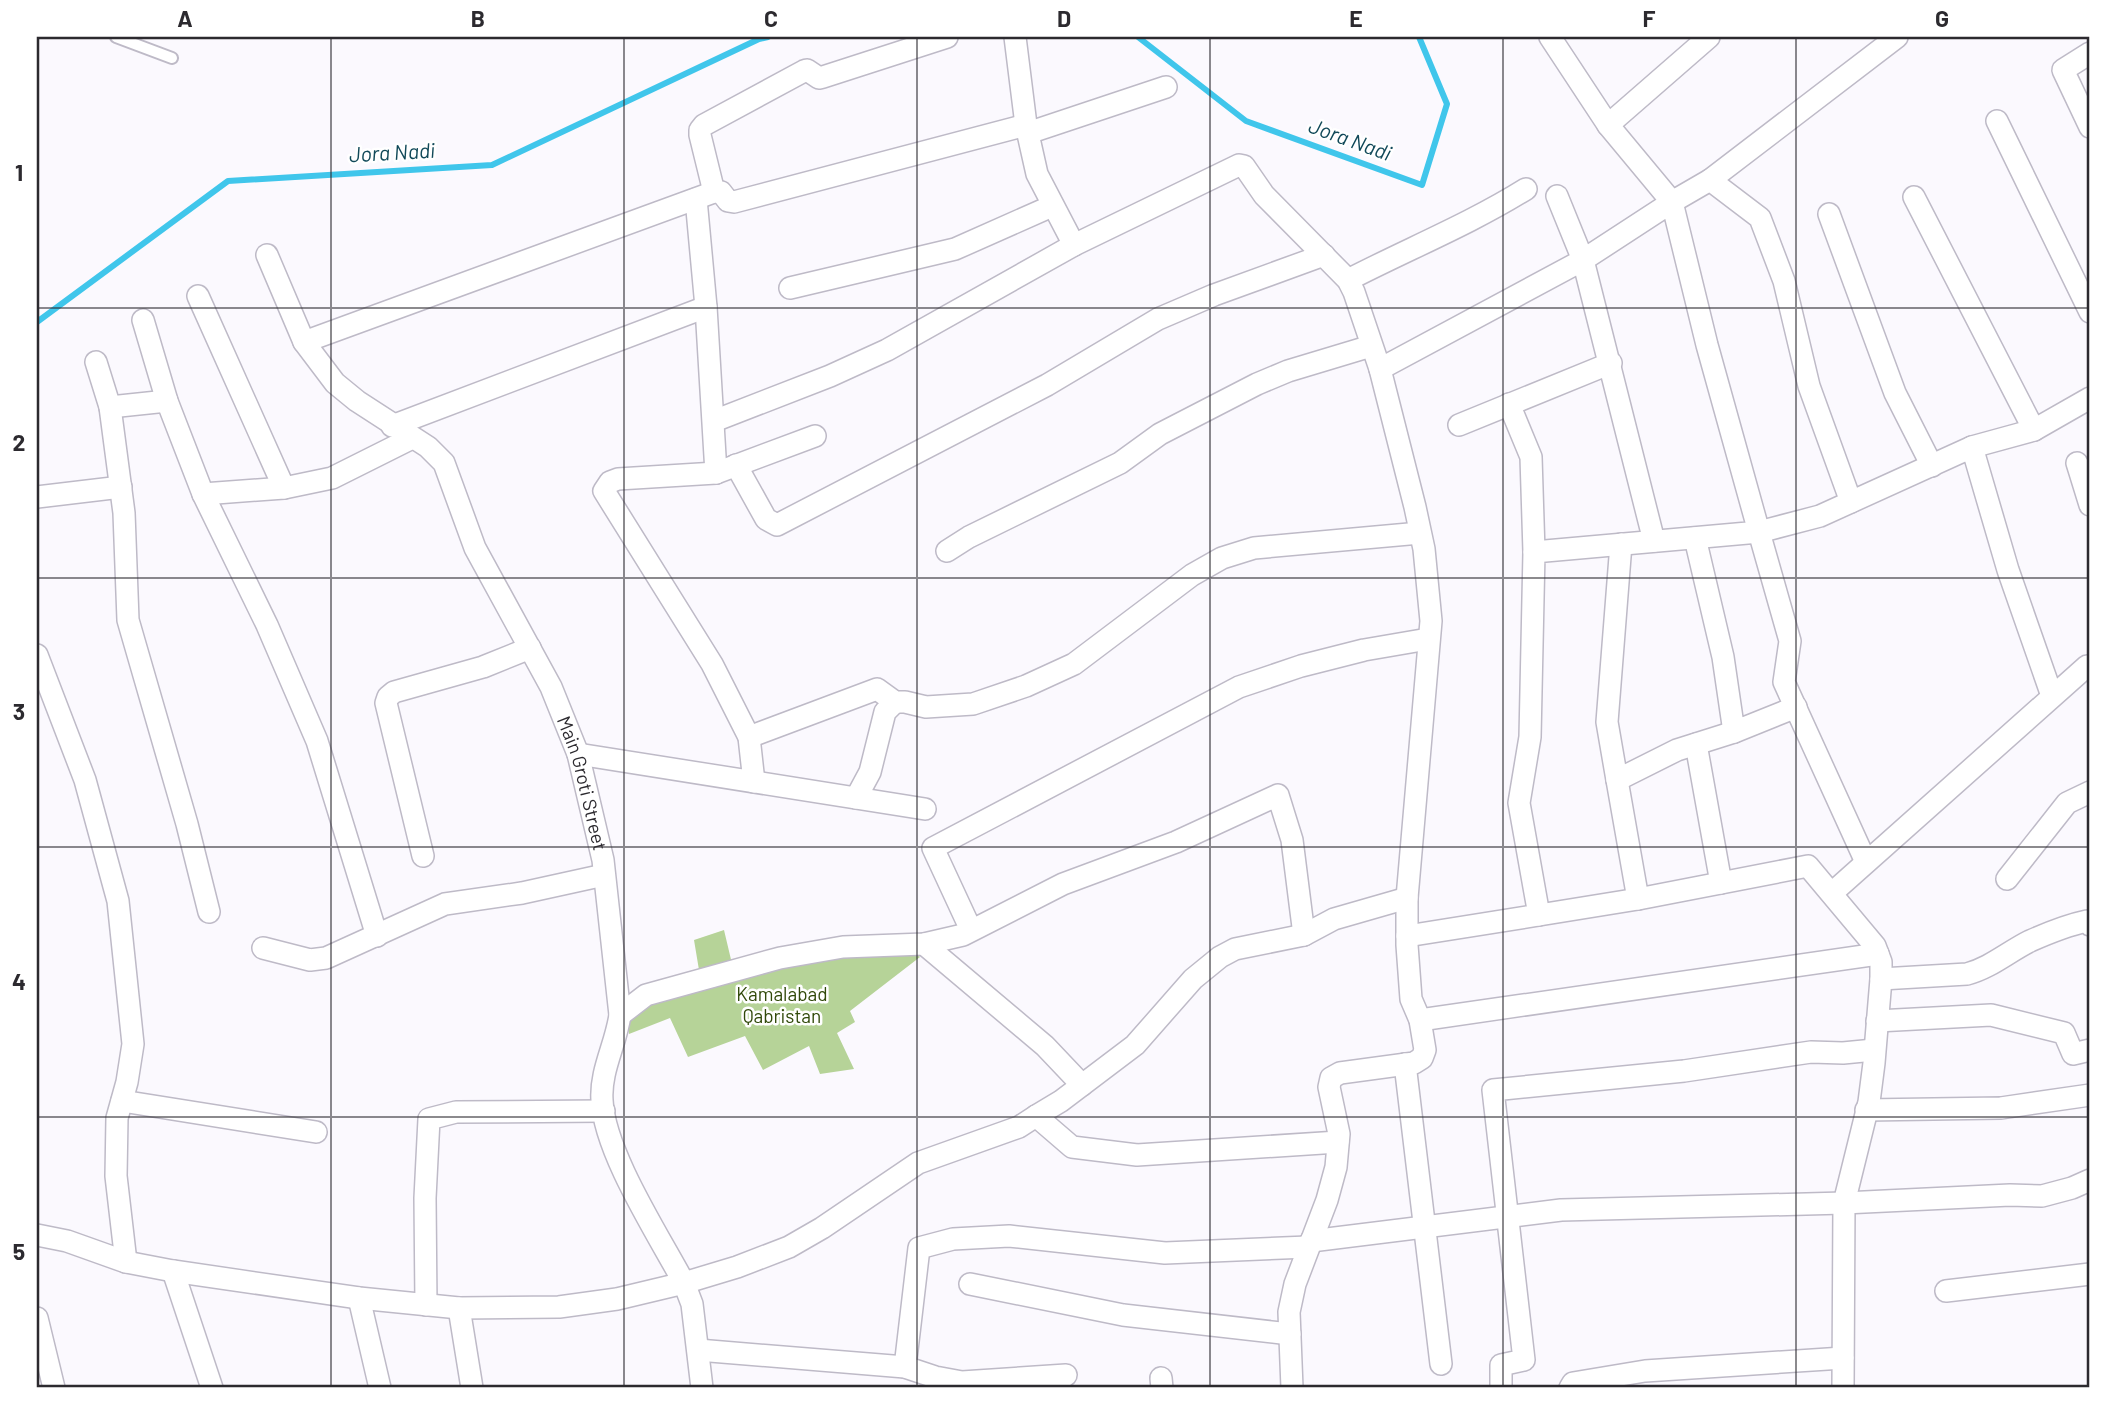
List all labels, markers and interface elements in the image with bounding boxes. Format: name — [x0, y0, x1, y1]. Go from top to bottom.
text: A — [177, 4, 193, 32]
text: B — [471, 4, 485, 32]
text: C — [764, 4, 778, 32]
text: D — [1057, 4, 1071, 32]
text: E — [1349, 4, 1363, 32]
text: F — [1643, 4, 1656, 32]
text: G — [1935, 4, 1949, 32]
water label: Jora Nadi — [1306, 112, 1396, 165]
water label: Jora Nadi — [348, 137, 437, 166]
text: 1 — [15, 158, 23, 186]
text: 2 — [13, 428, 25, 456]
text: 3 — [13, 697, 25, 725]
street label: Main Groti Street — [553, 712, 612, 852]
text: 4 — [12, 967, 26, 995]
park label: Kamalabad Qabristan — [736, 982, 828, 1027]
text: 5 — [13, 1237, 25, 1265]

